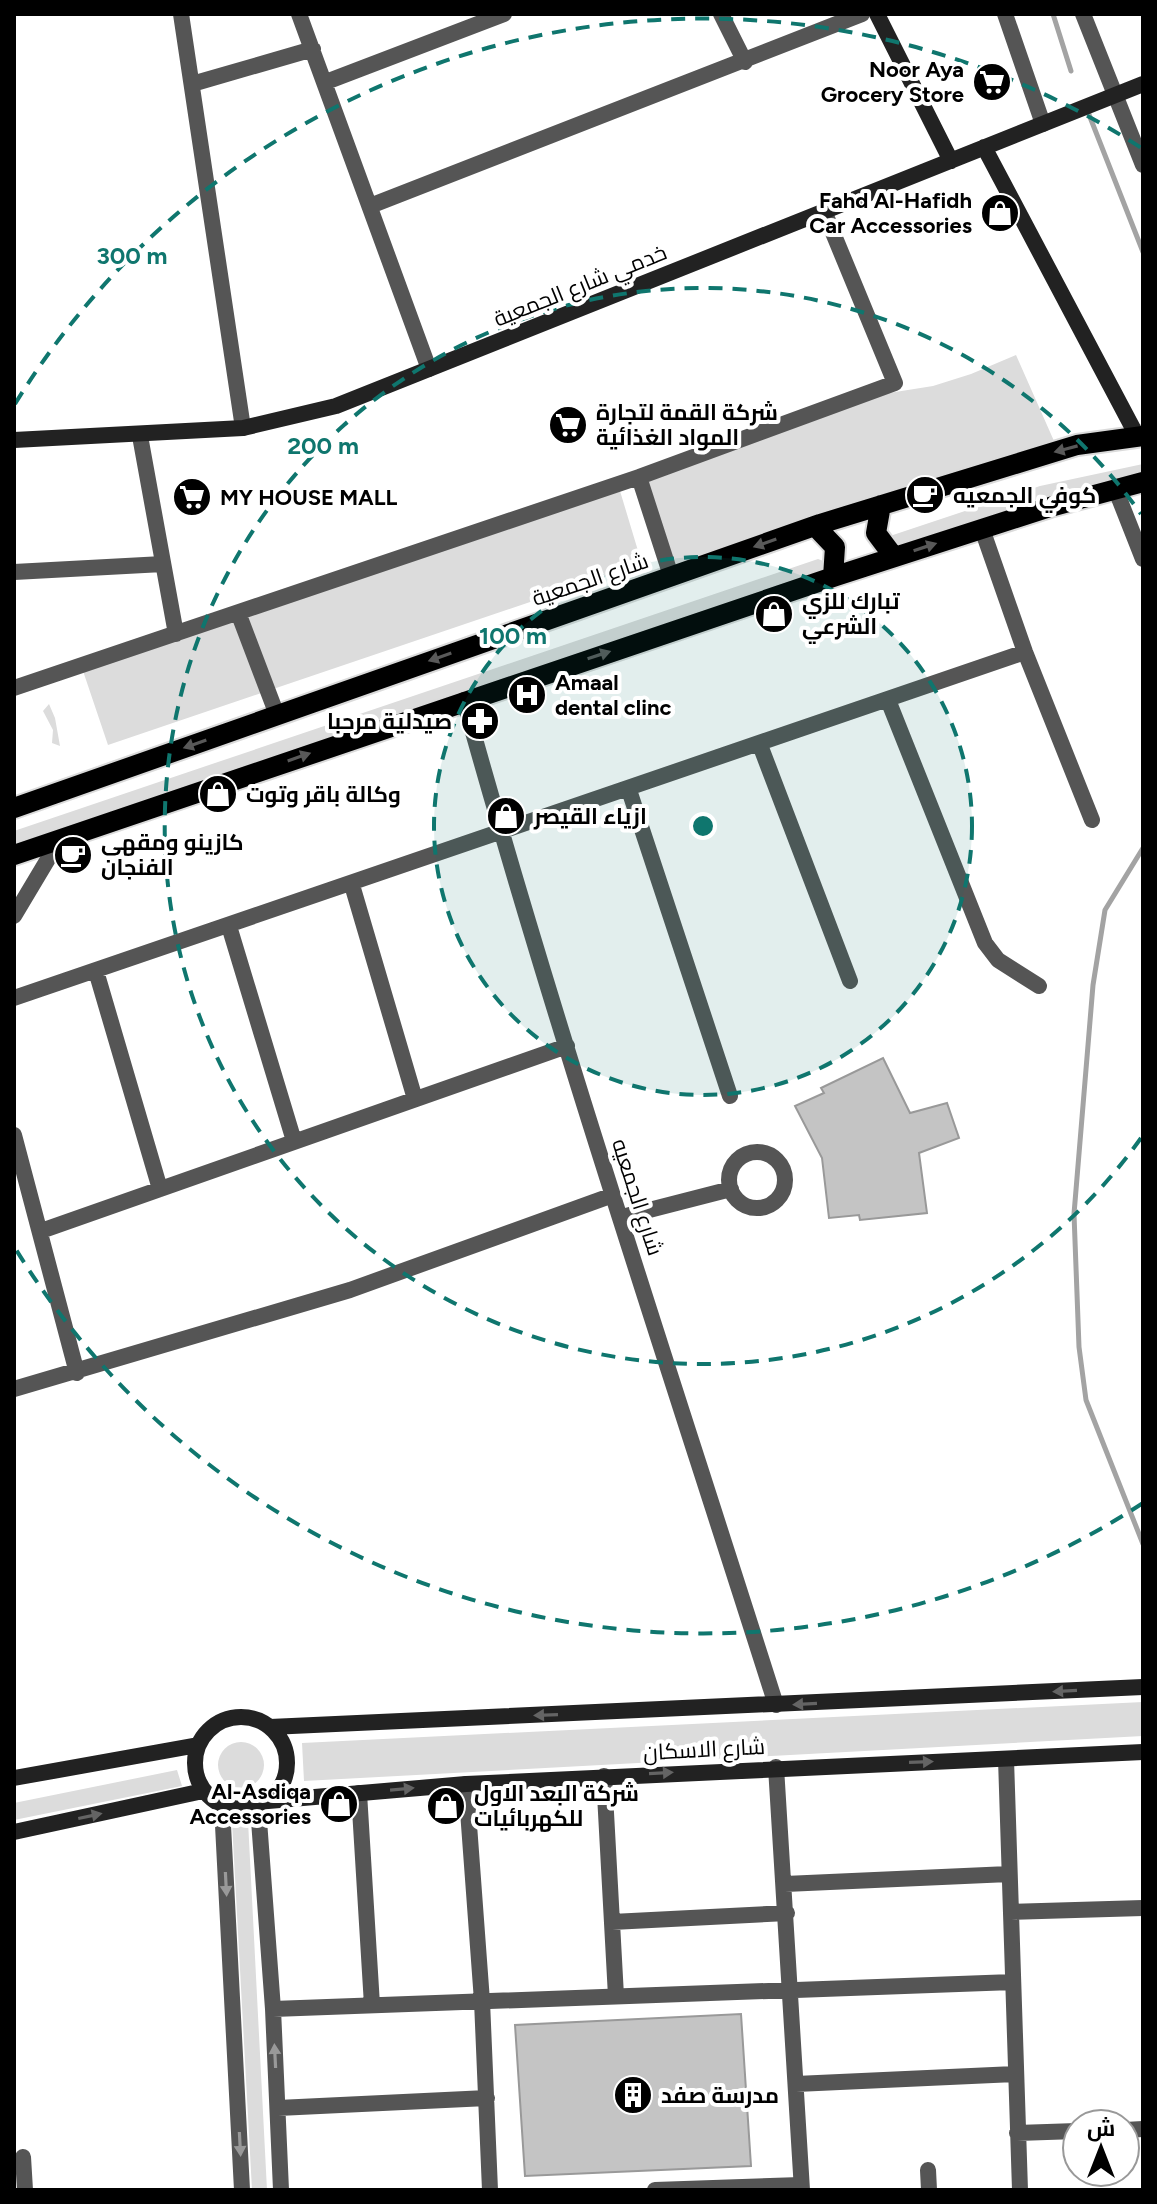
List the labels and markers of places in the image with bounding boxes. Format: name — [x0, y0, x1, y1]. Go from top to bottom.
place label: Noor Aya Grocery Store — [821, 56, 964, 108]
supermarket icon: Noor Aya Grocery Store — [971, 61, 1013, 103]
place label: Fahd Al-Hafidh Car Accessories — [809, 187, 972, 239]
shop icon: Fahd Al-Hafidh Car Accessories — [979, 192, 1021, 234]
place label: شركة القمة لتجارة المواد الغذائية — [596, 399, 778, 451]
supermarket icon: شركة القمة لتجارة المواد الغذائية — [547, 404, 589, 446]
cafe icon: كوفي الجمعيه — [904, 474, 946, 516]
supermarket icon: MY HOUSE MALL — [171, 476, 213, 518]
place label: كوفي الجمعيه — [953, 482, 1096, 513]
place label: MY HOUSE MALL — [220, 484, 398, 511]
place label: تبارك للزي الشرعي — [802, 588, 900, 644]
shop icon: تبارك للزي الشرعي — [753, 593, 795, 635]
place label: Amaal dental clinc — [555, 669, 672, 721]
hospital icon: Amaal dental clinc — [506, 674, 548, 716]
pharmacy icon: صيدلية مرحبا — [459, 700, 501, 742]
place label: صيدلية مرحبا — [327, 708, 452, 735]
shop icon: وكالة باقر وتوت — [197, 773, 239, 815]
place label: وكالة باقر وتوت — [246, 781, 401, 808]
shop icon: ازياء القيصر — [485, 795, 527, 837]
place label: ازياء القيصر — [533, 803, 647, 830]
centre of rings — [689, 812, 717, 840]
place label: كازينو ومقهى الفنجان — [101, 829, 244, 881]
cafe icon: كازينو ومقهى الفنجان — [52, 834, 94, 876]
place label: Al-Asdiqa Accessories — [190, 1778, 311, 1830]
place label: شركة البعد الاول للكهربائيات — [474, 1780, 639, 1832]
shop icon: Al-Asdiqa Accessories — [318, 1783, 360, 1825]
shop icon: شركة البعد الاول للكهربائيات — [425, 1785, 467, 1827]
building icon: مدرسة صفد — [612, 2074, 654, 2116]
place label: مدرسة صفد — [661, 2082, 779, 2109]

